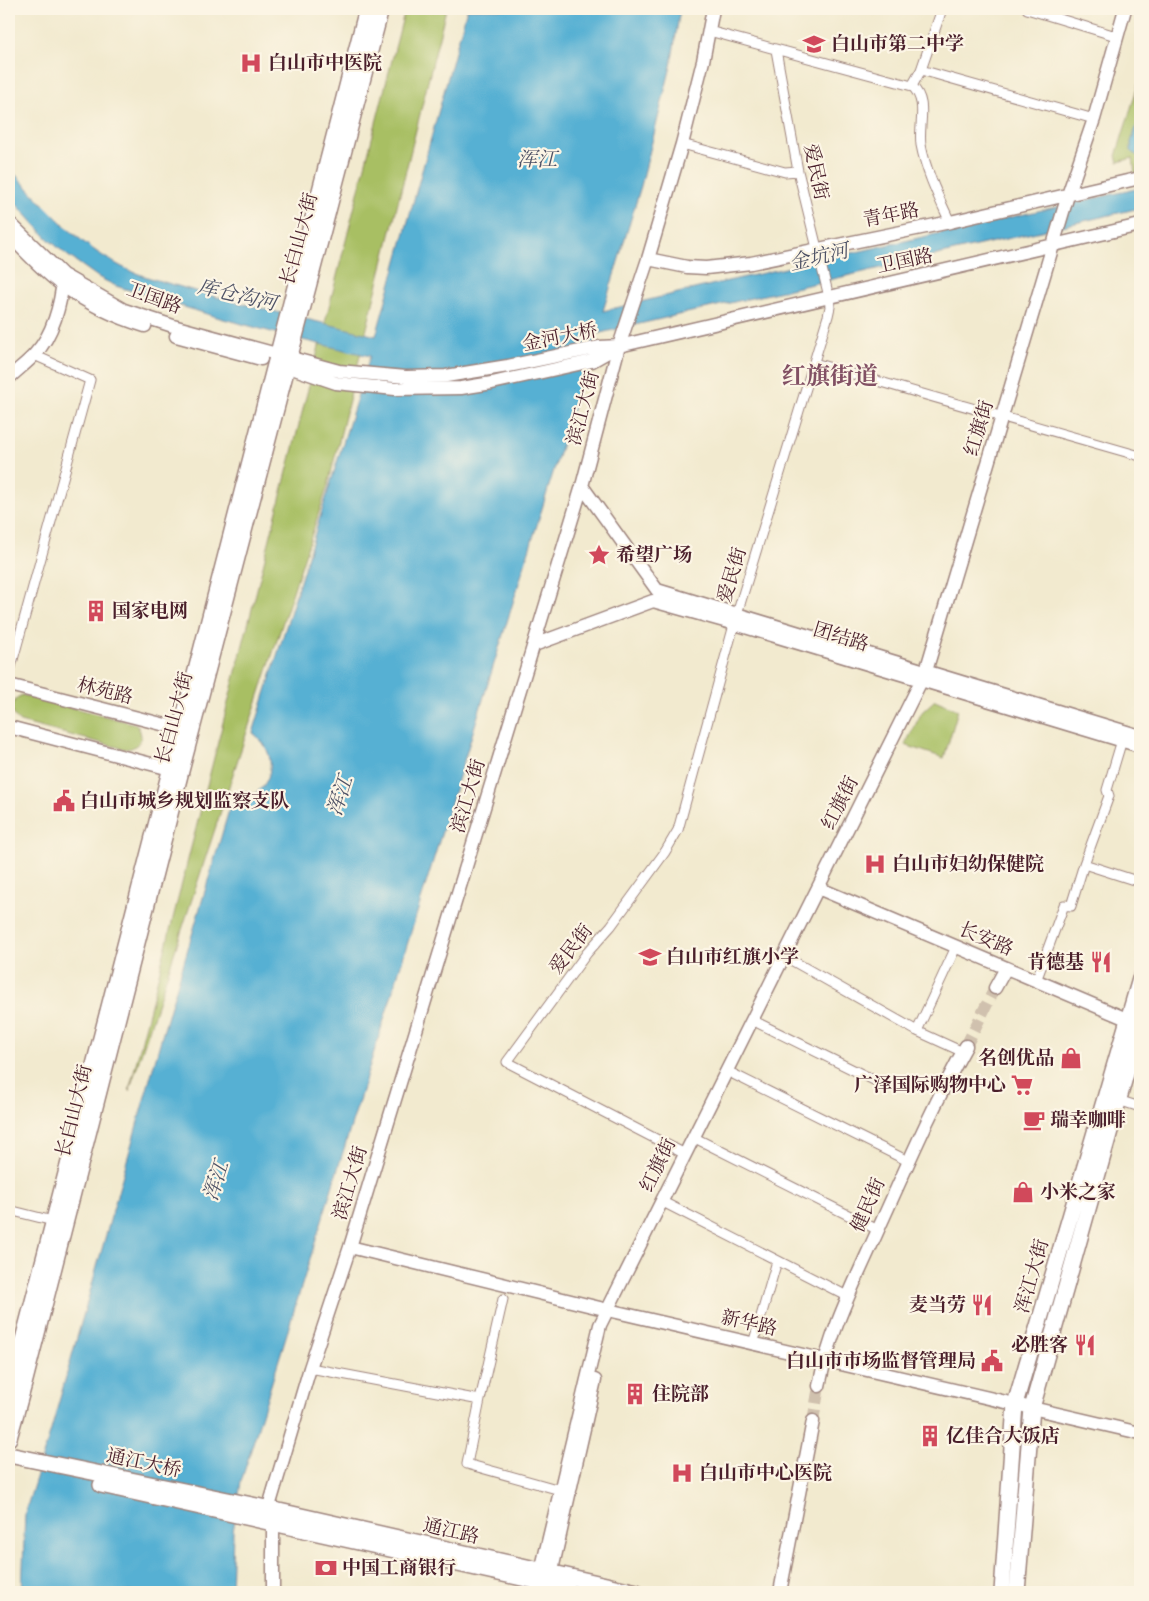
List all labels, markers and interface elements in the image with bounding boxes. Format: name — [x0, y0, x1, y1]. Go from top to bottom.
school or university icon: 白山市第二中学 — [801, 31, 827, 57]
place label: 白山市第二中学 — [831, 32, 964, 56]
hospital icon: 白山市中医院 — [238, 50, 264, 76]
place label: 白山市中医院 — [268, 51, 382, 75]
street label: 爱民街 — [798, 142, 834, 202]
water label: 浑江 — [517, 148, 560, 173]
street label: 长白山大街 — [275, 190, 323, 288]
street label: 青年路 — [861, 198, 921, 232]
water label: 金坑河 — [787, 238, 854, 277]
street label: 卫国路 — [875, 243, 935, 279]
water label: 库仓沟河 — [195, 275, 282, 318]
street label: 卫国路 — [123, 277, 185, 319]
street label: 金河大桥 — [520, 318, 600, 356]
district label: 红旗街道 — [782, 362, 878, 392]
street label: 滨江大街 — [562, 368, 604, 448]
street label: 红旗街 — [959, 397, 999, 459]
place icon: 希望广场 — [586, 542, 612, 568]
place label: 希望广场 — [616, 543, 692, 567]
street label: 爱民街 — [712, 544, 752, 606]
building icon: 国家电网 — [83, 598, 109, 624]
place label: 国家电网 — [112, 599, 188, 623]
street label: 团结路 — [810, 617, 872, 657]
street label: 长白山大街 — [150, 669, 198, 767]
street label: 林苑路 — [74, 672, 136, 710]
street label: 滨江大街 — [445, 756, 491, 836]
water label: 浑江 — [323, 770, 360, 819]
street label: 红旗街 — [816, 772, 864, 834]
public building icon: 白山市城乡规划监察支队 — [51, 788, 77, 814]
place label: 白山市城乡规划监察支队 — [80, 789, 289, 813]
hospital icon: 白山市妇幼保健院 — [862, 851, 888, 877]
place label: 白山市妇幼保健院 — [892, 852, 1044, 876]
street label: 长安路 — [955, 917, 1017, 961]
street label: 爱民街 — [544, 919, 598, 979]
school or university icon: 白山市红旗小学 — [637, 944, 663, 970]
place label: 白山市红旗小学 — [666, 945, 799, 969]
restaurant icon: 肯德基 — [1088, 949, 1114, 975]
place label: 肯德基 — [1027, 950, 1084, 974]
shop icon: 名创优品 — [1058, 1045, 1084, 1071]
place label: 名创优品 — [978, 1046, 1054, 1070]
street label: 长白山大街 — [51, 1062, 97, 1160]
supermarket icon: 广泽国际购物中心 — [1009, 1072, 1035, 1098]
place label: 广泽国际购物中心 — [854, 1073, 1006, 1097]
cafe icon: 瑞幸咖啡 — [1021, 1107, 1047, 1133]
place label: 瑞幸咖啡 — [1050, 1108, 1126, 1132]
street label: 红旗街 — [635, 1134, 681, 1196]
street label: 滨江大街 — [327, 1143, 373, 1223]
water label: 浑江 — [199, 1155, 236, 1204]
street label: 健民街 — [845, 1174, 891, 1236]
shop icon: 小米之家 — [1010, 1179, 1036, 1205]
place label: 小米之家 — [1040, 1180, 1116, 1204]
street label: 浑江大街 — [1010, 1236, 1054, 1316]
restaurant icon: 麦当劳 — [969, 1292, 995, 1318]
place label: 麦当劳 — [909, 1293, 966, 1317]
street label: 新华路 — [719, 1305, 779, 1341]
restaurant icon: 必胜客 — [1072, 1332, 1098, 1358]
place label: 必胜客 — [1011, 1333, 1068, 1357]
public building icon: 白山市市场监督管理局 — [979, 1348, 1005, 1374]
place label: 白山市市场监督管理局 — [786, 1349, 976, 1373]
building icon: 住院部 — [622, 1381, 648, 1407]
place label: 住院部 — [652, 1382, 709, 1406]
building icon: 亿佳合大饭店 — [917, 1423, 943, 1449]
place label: 亿佳合大饭店 — [946, 1424, 1060, 1448]
street label: 通江大桥 — [104, 1443, 184, 1483]
hospital icon: 白山市中心医院 — [669, 1460, 695, 1486]
place label: 白山市中心医院 — [699, 1461, 832, 1485]
street label: 通江路 — [421, 1513, 481, 1549]
bank icon: 中国工商银行 — [313, 1555, 339, 1581]
place label: 中国工商银行 — [342, 1556, 456, 1580]

